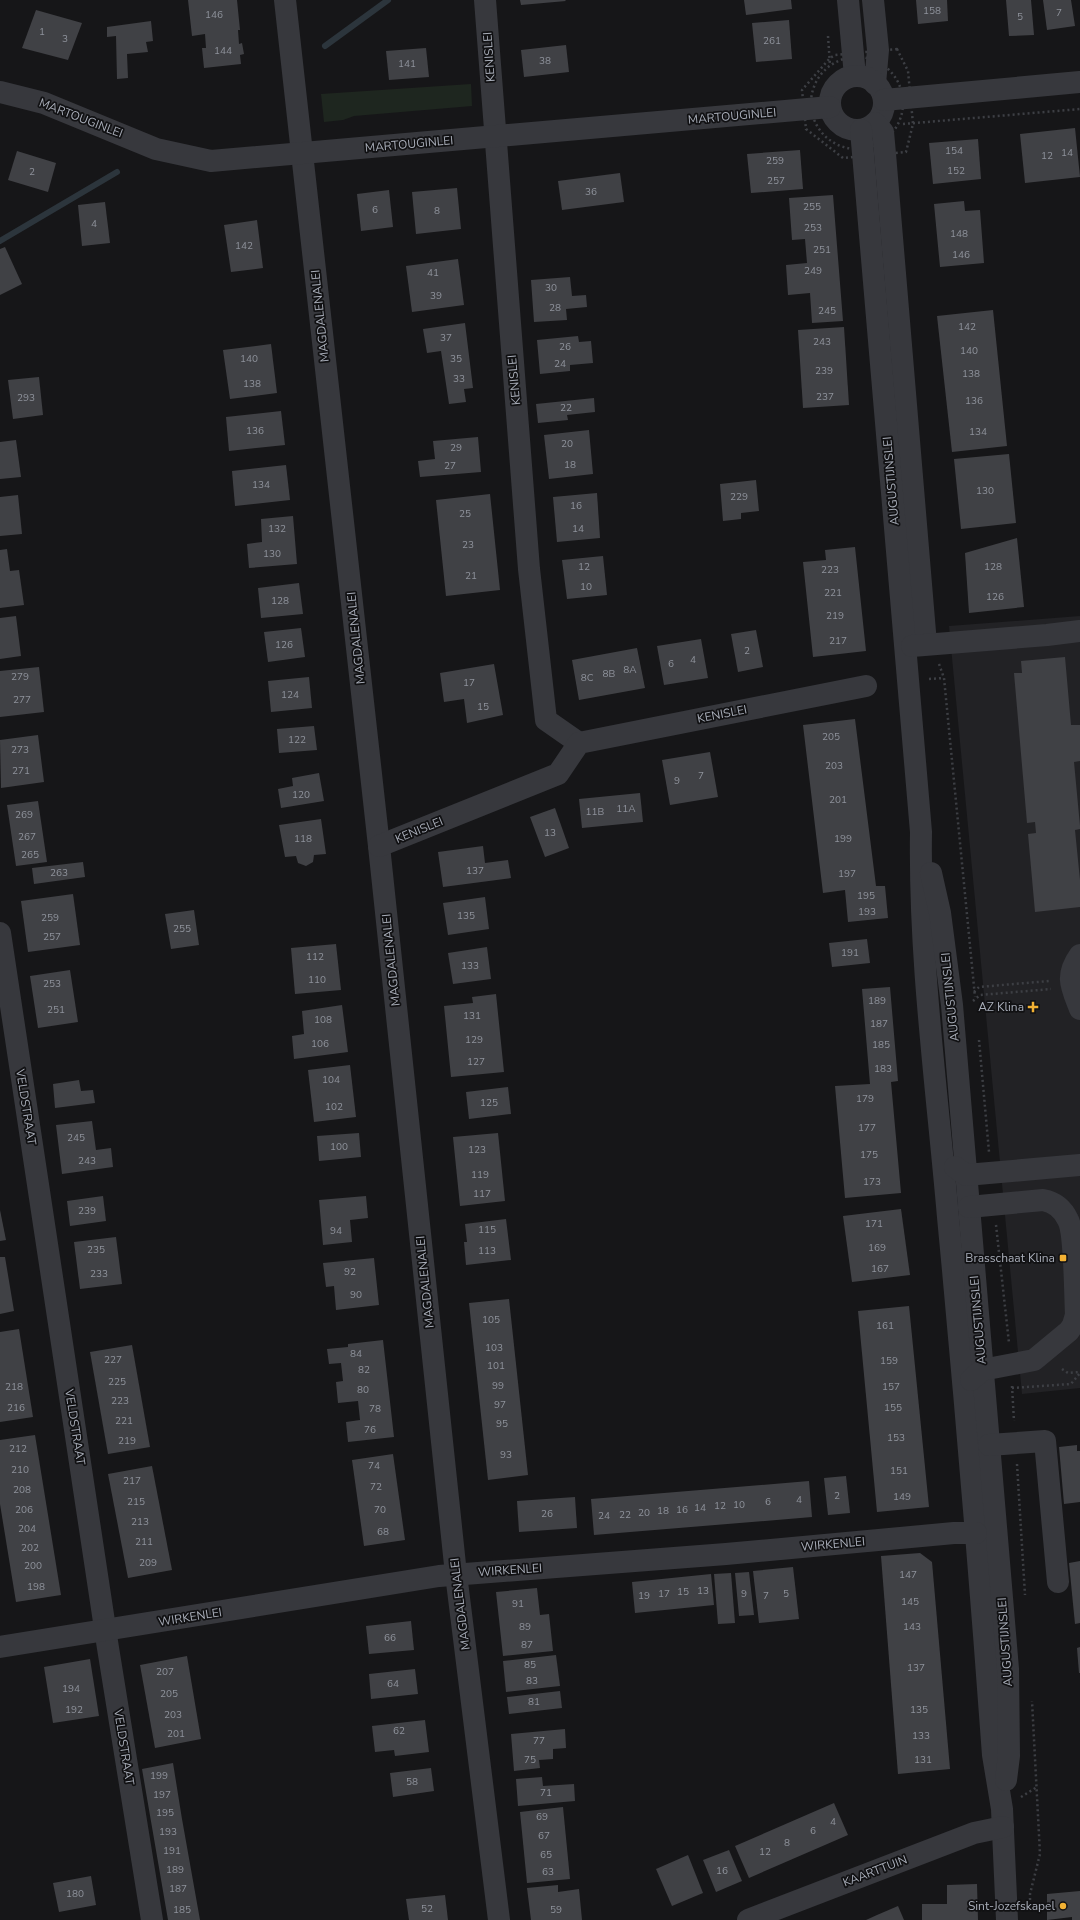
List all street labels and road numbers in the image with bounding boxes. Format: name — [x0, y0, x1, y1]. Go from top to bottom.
street label: KENISLEI — [479, 31, 499, 83]
street label: MARTOUGINLEI — [37, 95, 125, 141]
street label: MARTOUGINLEI — [687, 104, 777, 128]
street label: MARTOUGINLEI — [364, 132, 454, 156]
street label: MAGDALENALEI — [307, 269, 333, 363]
street label: KENISLEI — [504, 354, 524, 406]
street label: AUGUSTIJNSLEI — [879, 436, 903, 526]
street label: MAGDALENALEI — [343, 591, 369, 685]
street label: KENISLEI — [696, 701, 748, 727]
street label: KENISLEI — [393, 813, 445, 847]
street label: MAGDALENALEI — [378, 913, 404, 1007]
street label: AUGUSTIJNSLEI — [937, 952, 963, 1042]
street label: VELDSTRAAT — [12, 1067, 40, 1147]
street label: MAGDALENALEI — [412, 1235, 438, 1329]
street label: AUGUSTIJNSLEI — [966, 1275, 990, 1365]
street label: VELDSTRAAT — [61, 1387, 89, 1467]
street label: WIRKENLEI — [800, 1533, 866, 1555]
street label: MAGDALENALEI — [446, 1557, 474, 1651]
street label: WIRKENLEI — [477, 1560, 543, 1580]
street label: AUGUSTIJNSLEI — [994, 1597, 1016, 1687]
street label: WIRKENLEI — [157, 1604, 223, 1630]
street label: VELDSTRAAT — [110, 1707, 138, 1787]
street label: KAARTTUIN — [841, 1851, 909, 1891]

